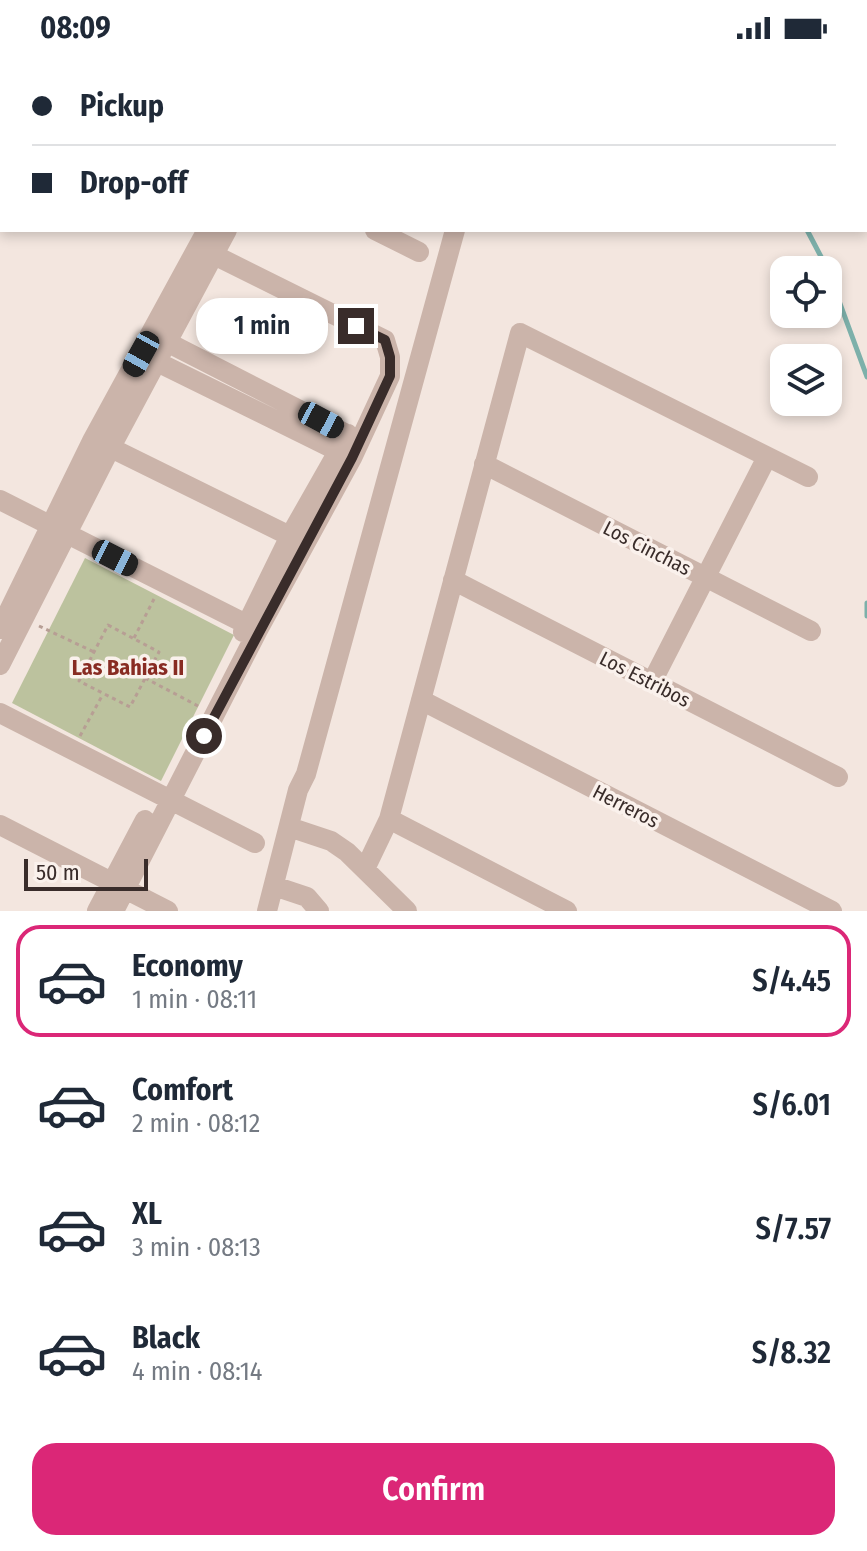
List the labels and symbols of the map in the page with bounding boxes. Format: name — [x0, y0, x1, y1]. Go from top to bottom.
callout: 1 min — [196, 298, 328, 354]
route end — [338, 308, 374, 344]
car — [119, 327, 163, 381]
car — [294, 398, 348, 442]
street label: Los Cinchas — [599, 516, 695, 580]
car — [88, 536, 142, 580]
street label: Los Estribos — [596, 646, 694, 712]
district label: Las Bahias II — [72, 654, 184, 681]
route start — [186, 718, 222, 754]
street label: Herreros — [589, 779, 663, 833]
scale bar — [24, 855, 148, 891]

